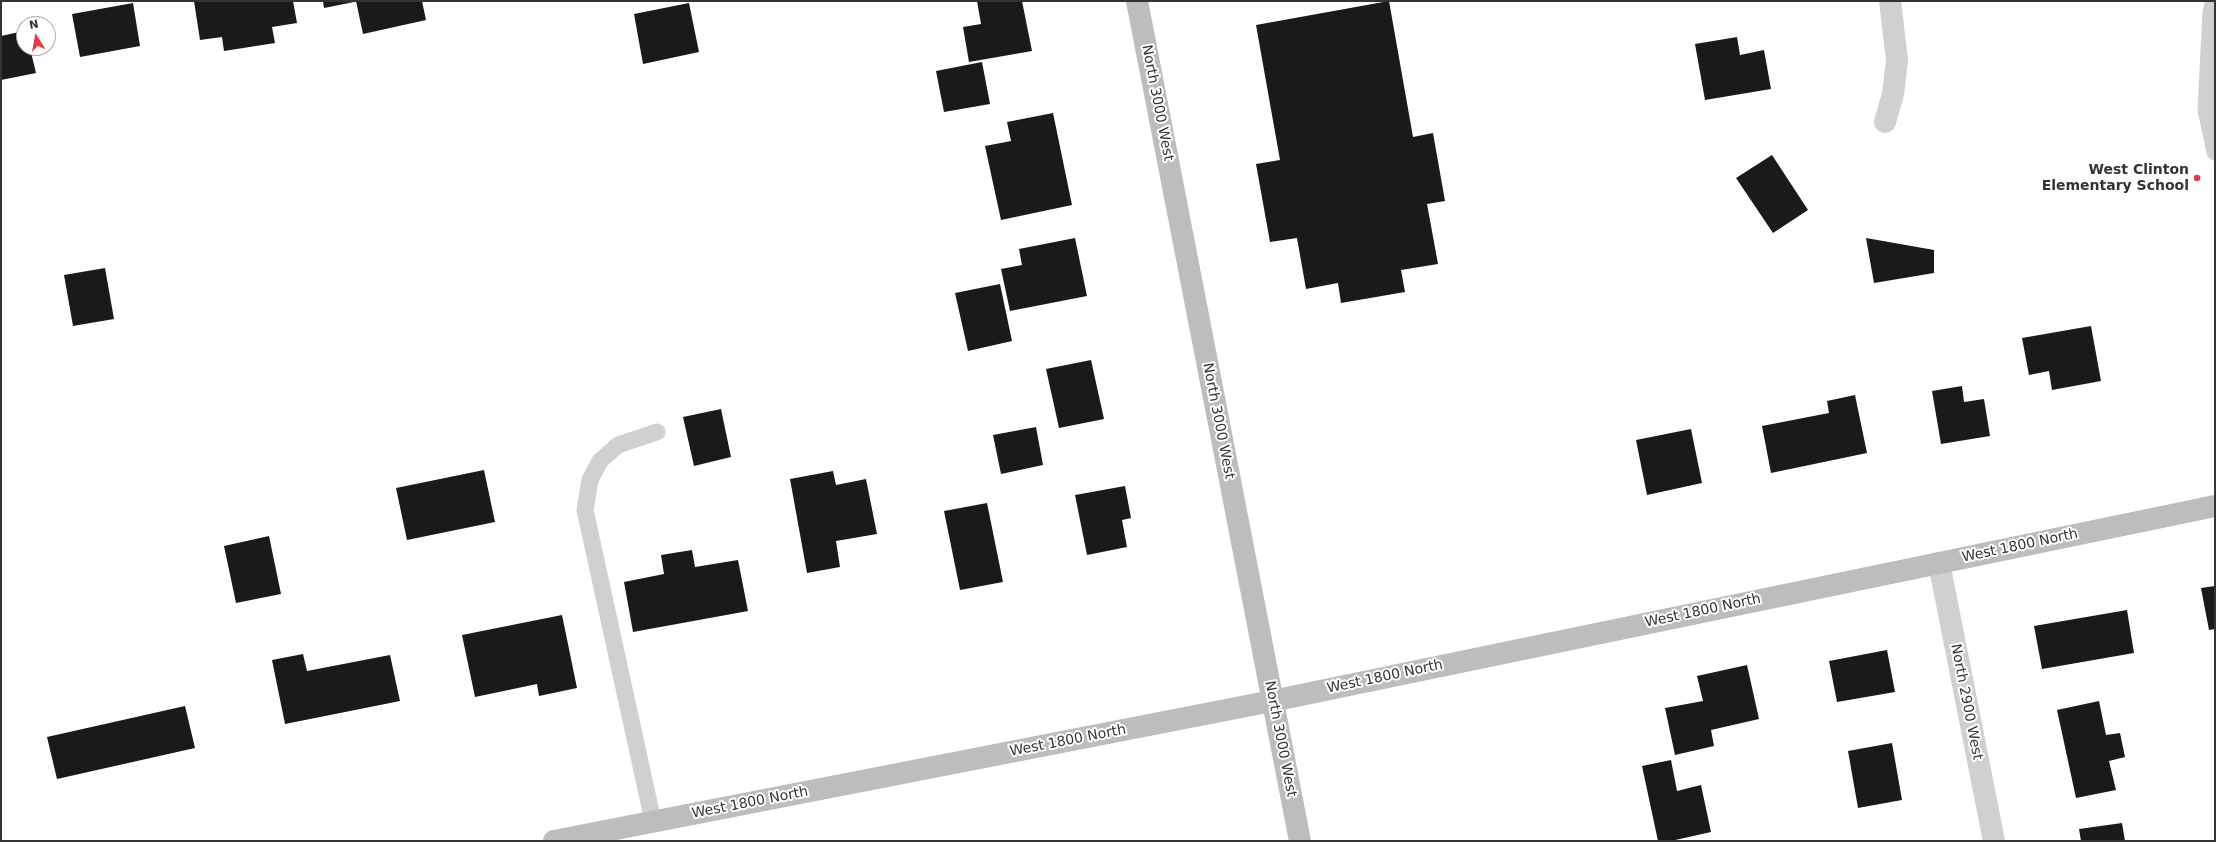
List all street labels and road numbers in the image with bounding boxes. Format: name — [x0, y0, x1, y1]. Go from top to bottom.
street label: North 3000 West — [1137, 43, 1177, 163]
street label: North 3000 West — [1198, 361, 1238, 481]
street label: West 1800 North — [1960, 526, 2080, 566]
street label: West 1800 North — [1643, 591, 1763, 631]
street label: North 2900 West — [1946, 642, 1986, 762]
street label: West 1800 North — [1325, 657, 1445, 697]
street label: North 3000 West — [1260, 679, 1300, 799]
street label: West 1800 North — [1008, 721, 1128, 761]
street label: West 1800 North — [690, 783, 810, 823]

